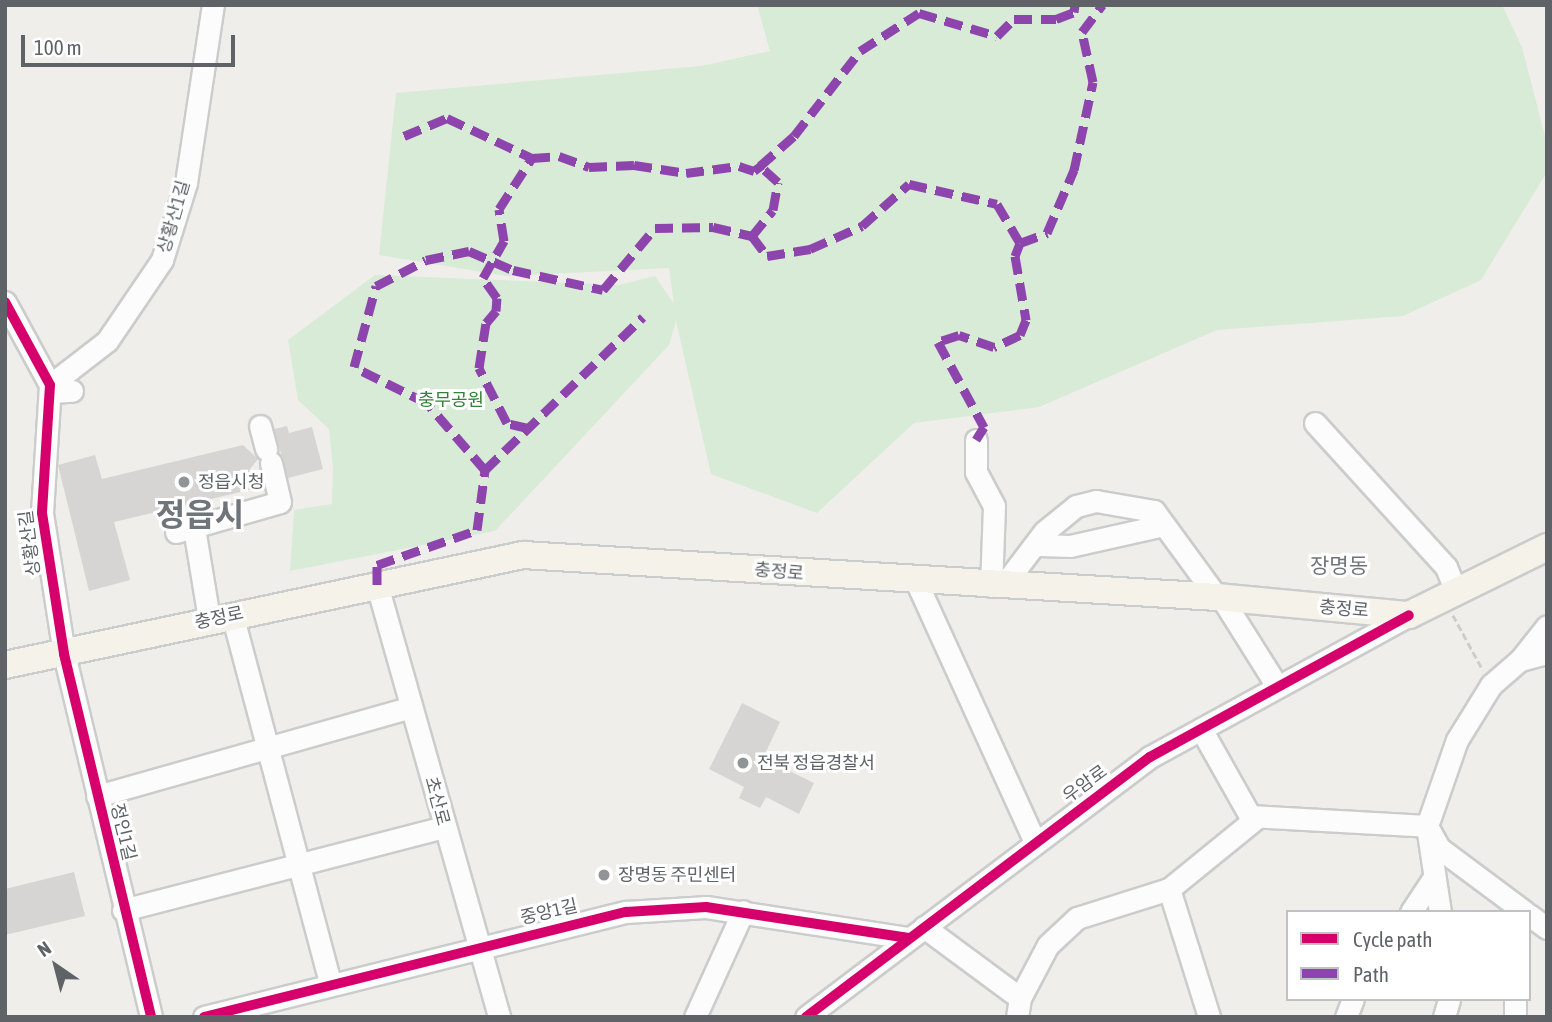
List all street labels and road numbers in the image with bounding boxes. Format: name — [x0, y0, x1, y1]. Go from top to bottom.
street label: 상황산1길 — [153, 178, 195, 256]
street label: 상황산길 — [15, 509, 45, 577]
street label: 충정로 — [753, 559, 805, 585]
street label: 충정로 — [1318, 596, 1370, 622]
street label: 충정로 — [192, 602, 246, 634]
street label: 우암로 — [1059, 761, 1111, 807]
street label: 초산로 — [420, 774, 454, 828]
street label: 정인1길 — [106, 801, 140, 863]
street label: 중앙1길 — [518, 895, 580, 929]

